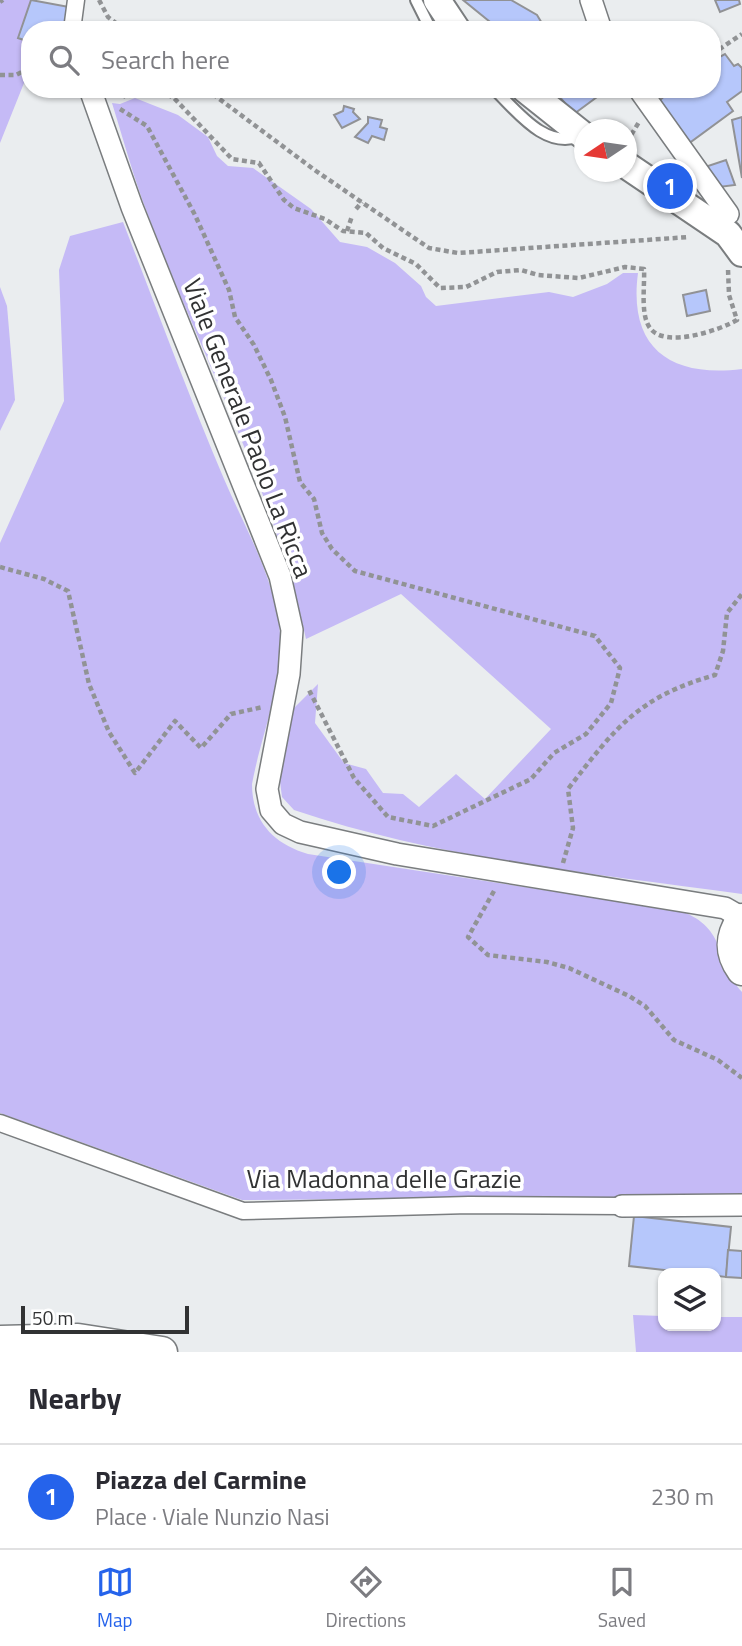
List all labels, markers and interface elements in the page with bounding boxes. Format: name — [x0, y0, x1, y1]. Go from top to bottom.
search box — [21, 21, 721, 98]
text: Search here — [101, 40, 230, 79]
icon: search — [45, 41, 83, 79]
north arrow — [574, 119, 637, 182]
pin: 1 — [647, 160, 693, 212]
street label: Viale Generale Paolo La Ricca — [173, 272, 324, 583]
your location — [322, 855, 356, 889]
street label: Via Madonna delle Grazie — [246, 1159, 522, 1198]
map controls — [658, 1268, 721, 1331]
button: layers — [658, 1268, 721, 1331]
scale bar — [21, 1303, 189, 1335]
text: 50 m — [32, 1303, 73, 1332]
text: Nearby — [28, 1375, 121, 1421]
text: Piazza del Carmine — [95, 1460, 306, 1499]
text: 1 — [45, 1479, 57, 1514]
text: 230 m — [651, 1479, 714, 1514]
text: Place · Viale Nunzio Nasi — [95, 1499, 330, 1534]
tab: Map — [96, 1563, 134, 1634]
tab: Directions — [326, 1563, 406, 1634]
tab: Saved — [598, 1563, 646, 1634]

